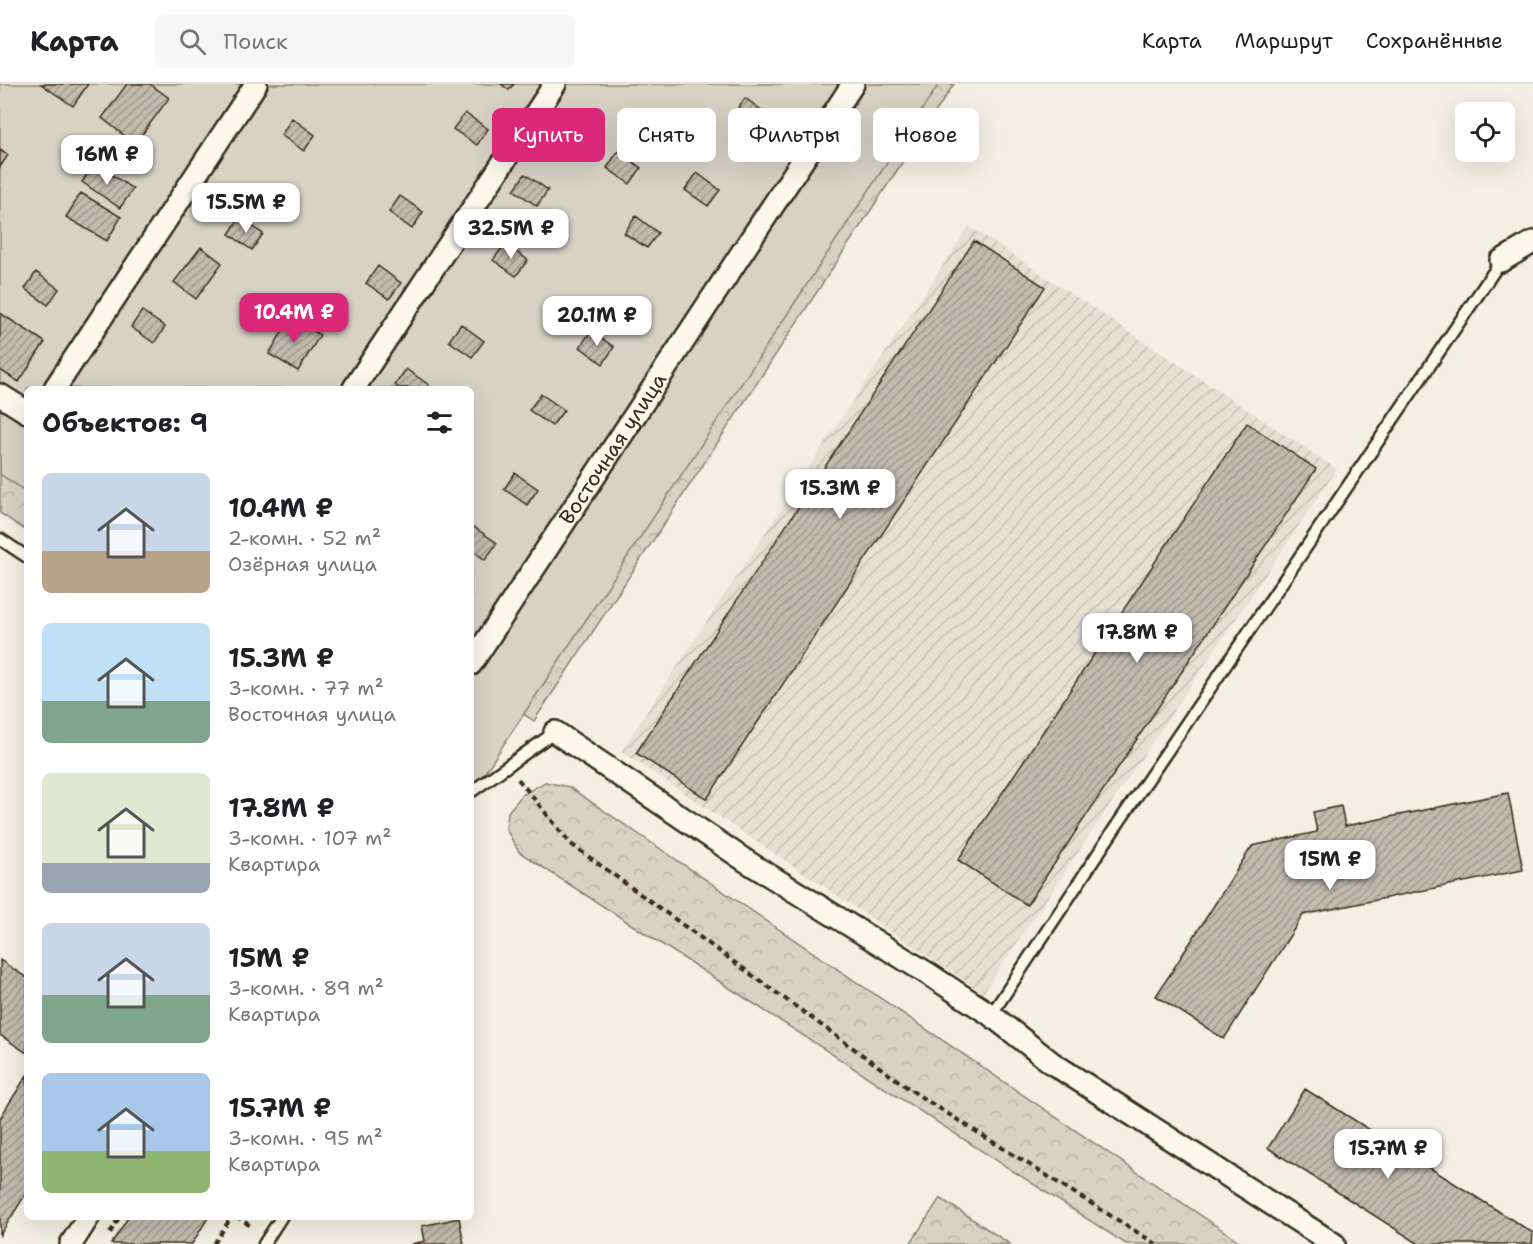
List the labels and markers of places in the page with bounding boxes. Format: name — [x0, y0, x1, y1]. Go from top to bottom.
pin: 16M ₽ — [65, 135, 149, 186]
pin: 15.5M ₽ — [191, 183, 301, 234]
pin: 32.5M ₽ — [456, 209, 566, 260]
pin: 10.4M ₽ — [239, 293, 349, 344]
pin: 20.1M ₽ — [542, 296, 652, 347]
pin: 15.3M ₽ — [785, 469, 895, 520]
pin: 17.8M ₽ — [1082, 613, 1192, 664]
pin: 15M ₽ — [1288, 840, 1372, 891]
pin: 15.7M ₽ — [1333, 1129, 1443, 1180]

